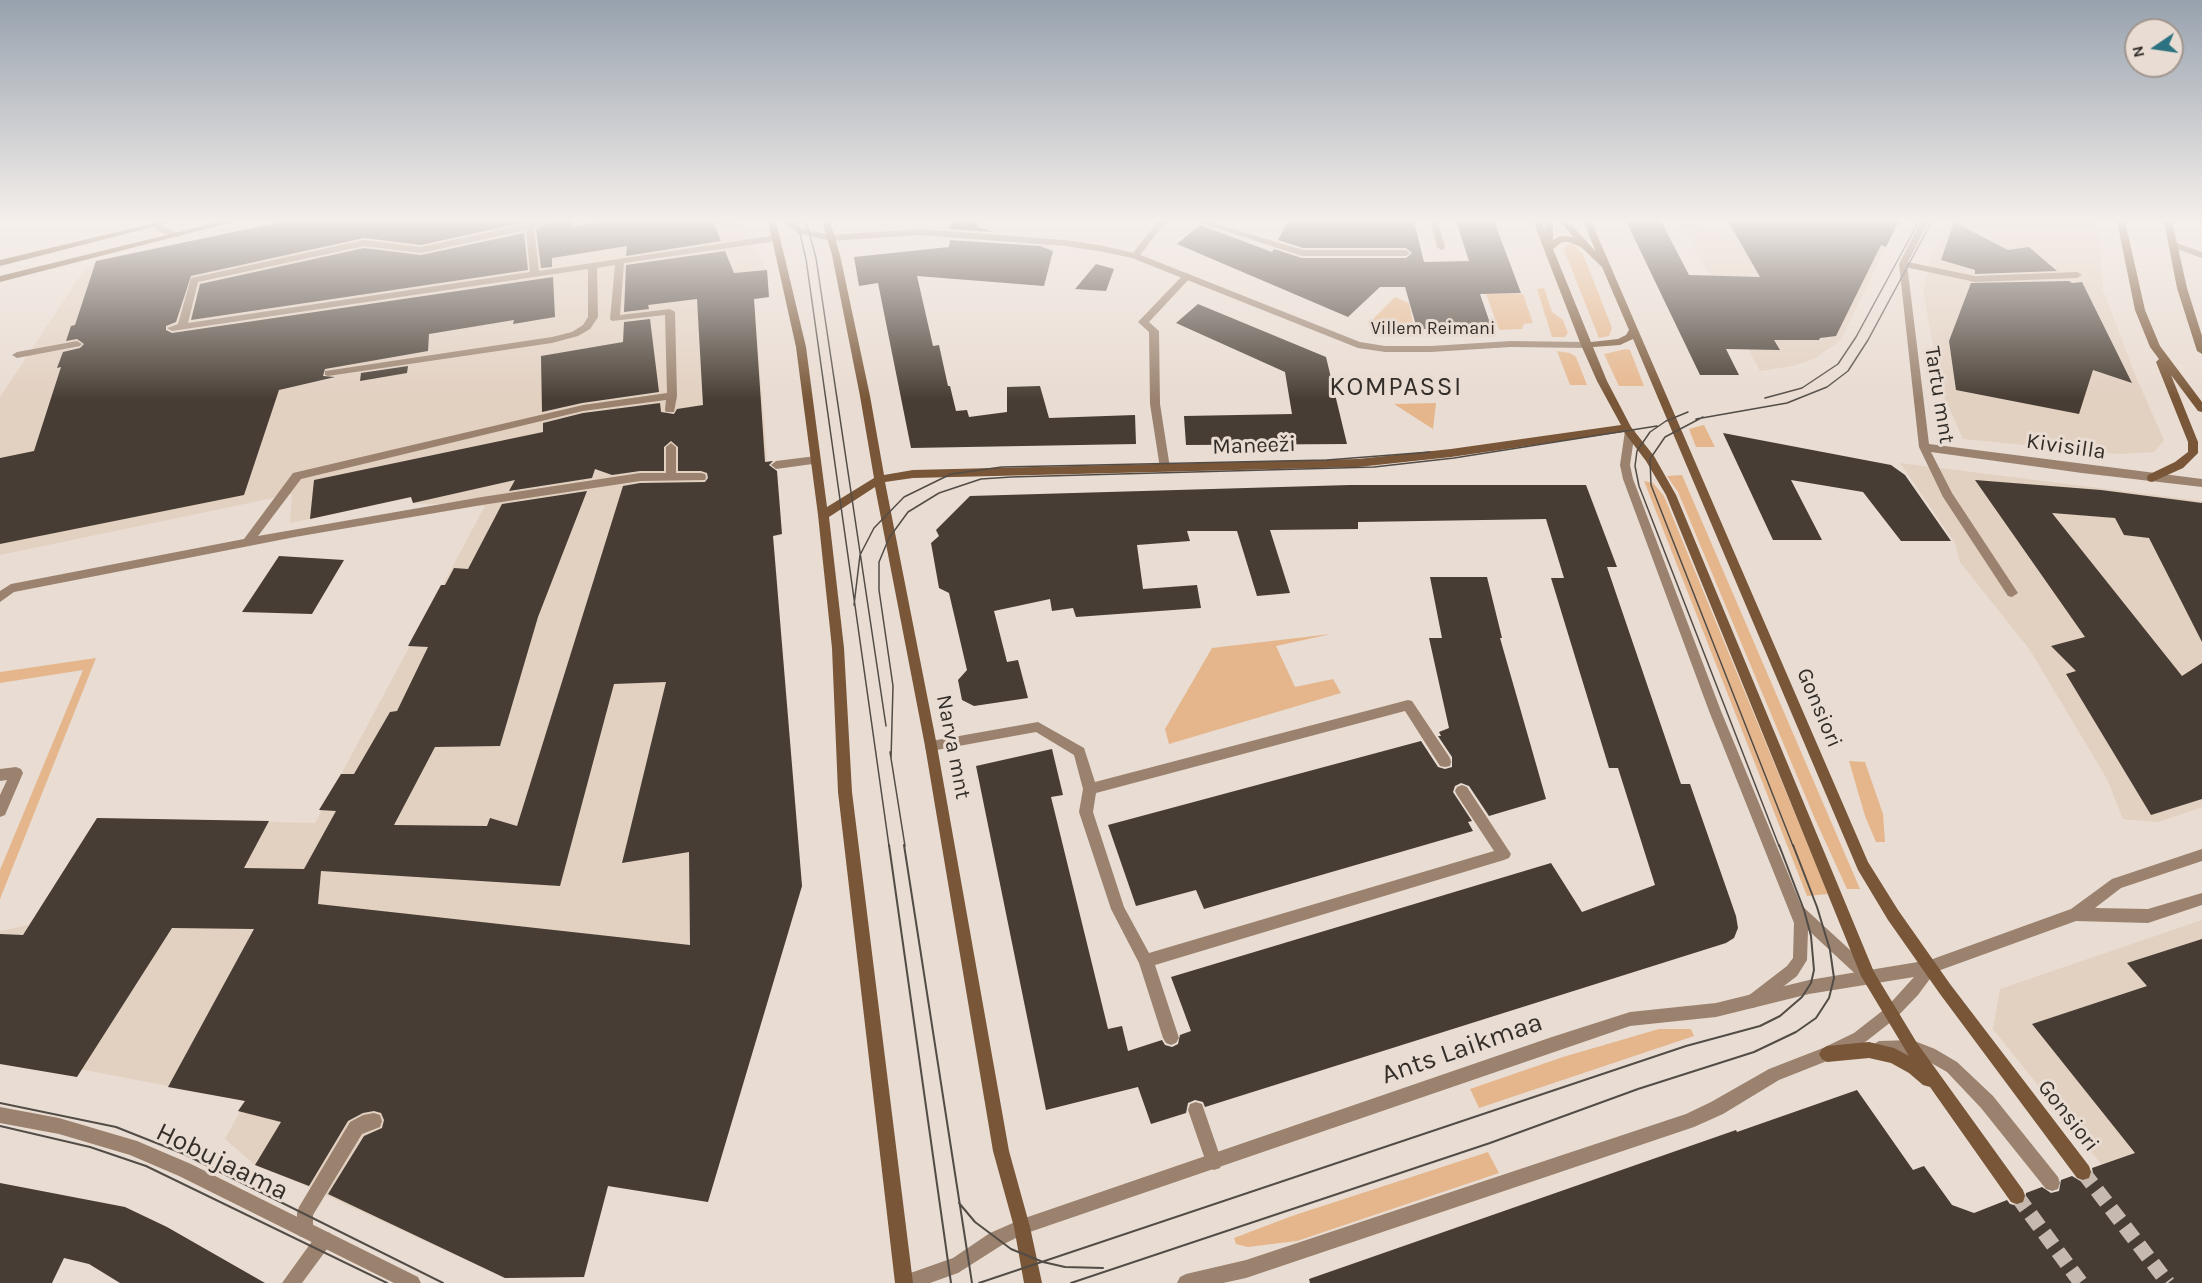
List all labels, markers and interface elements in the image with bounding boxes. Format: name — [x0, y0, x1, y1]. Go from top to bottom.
north arrow — [2124, 18, 2184, 78]
text: N — [2127, 44, 2148, 59]
street label: Villem Reimani — [1371, 318, 1495, 340]
street label: Tartu mnt — [1918, 344, 1960, 446]
district label: KOMPASSI — [1329, 372, 1463, 404]
street label: Kivisilla — [2025, 428, 2107, 466]
street label: Maneeži — [1212, 431, 1296, 461]
street label: Gonsiori — [1790, 664, 1848, 752]
street label: Narva mnt — [930, 693, 976, 801]
street label: Ants Laikmaa — [1377, 1006, 1547, 1092]
street label: Gonsiori — [2032, 1075, 2104, 1157]
street label: Hobujaama — [150, 1116, 294, 1208]

